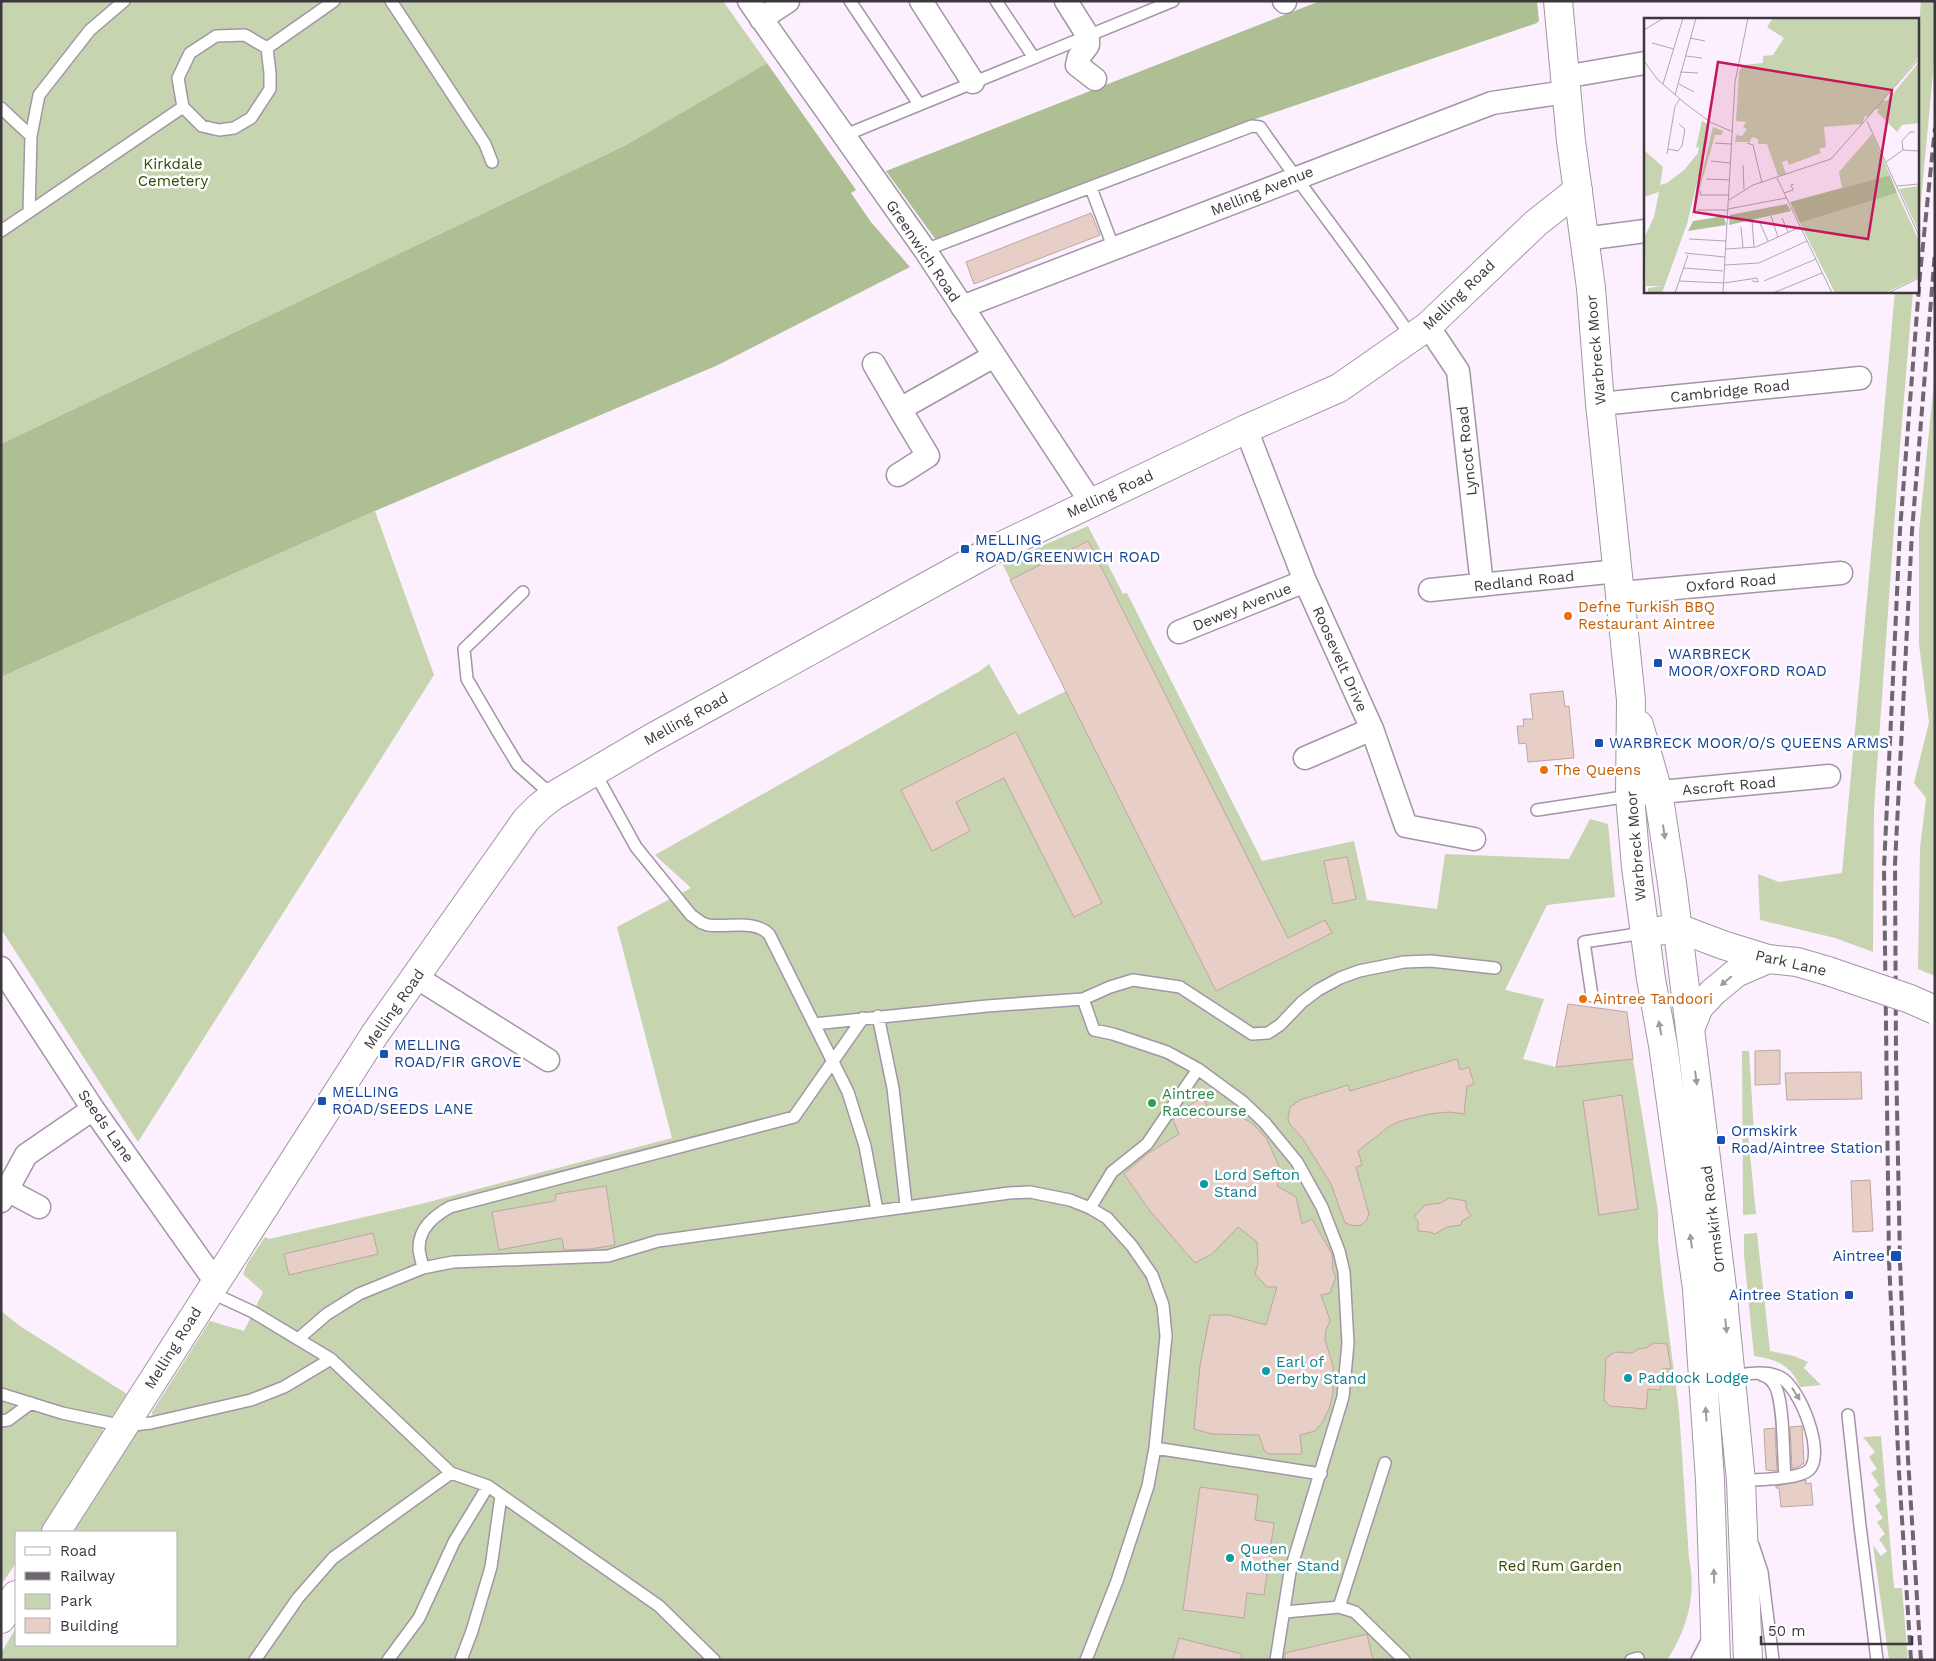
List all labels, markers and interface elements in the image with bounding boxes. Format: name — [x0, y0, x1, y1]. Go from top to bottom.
inset map — [1644, 18, 1918, 292]
park label: Kirkdale Cemetery — [138, 155, 208, 190]
street label: Melling Avenue — [1208, 162, 1316, 220]
street label: Greenwich Road — [882, 197, 964, 305]
street label: Melling Road — [1419, 256, 1499, 334]
street label: Warbreck Moor — [1582, 294, 1610, 406]
street label: Cambridge Road — [1669, 376, 1791, 406]
street label: Lyncot Road — [1453, 405, 1481, 497]
street label: Melling Road — [1064, 466, 1156, 522]
place label: MELLING ROAD/GREENWICH ROAD — [975, 531, 1160, 566]
marker: MELLING ROAD/GREENWICH ROAD — [959, 543, 971, 555]
street label: Redland Road — [1473, 567, 1575, 595]
street label: Oxford Road — [1685, 570, 1777, 596]
street label: Dewey Avenue — [1190, 579, 1294, 635]
place label: Defne Turkish BBQ Restaurant Aintree — [1578, 598, 1715, 633]
street label: Roosevelt Drive — [1309, 603, 1371, 715]
marker: Defne Turkish BBQ Restaurant Aintree — [1562, 610, 1574, 622]
place label: WARBRECK MOOR/OXFORD ROAD — [1668, 645, 1827, 680]
marker: WARBRECK MOOR/OXFORD ROAD — [1652, 657, 1664, 669]
street label: Melling Road — [641, 688, 731, 750]
place label: WARBRECK MOOR/O/S QUEENS ARMS — [1609, 734, 1889, 752]
marker: WARBRECK MOOR/O/S QUEENS ARMS — [1593, 737, 1605, 749]
place label: The Queens — [1554, 761, 1641, 779]
marker: The Queens — [1538, 764, 1550, 776]
street label: Ascroft Road — [1681, 773, 1777, 799]
street label: Warbreck Moor — [1622, 790, 1650, 902]
one-way arrow — [1661, 824, 1669, 840]
street label: Park Lane — [1754, 946, 1828, 980]
street label: Melling Road — [360, 966, 428, 1052]
one-way arrow — [1719, 976, 1732, 987]
place label: Aintree Tandoori — [1593, 990, 1713, 1008]
marker: Aintree Tandoori — [1577, 993, 1589, 1005]
one-way arrow — [1656, 1021, 1664, 1036]
place label: MELLING ROAD/FIR GROVE — [394, 1036, 521, 1071]
marker: MELLING ROAD/FIR GROVE — [378, 1048, 390, 1060]
one-way arrow — [1692, 1070, 1700, 1086]
place label: MELLING ROAD/SEEDS LANE — [332, 1083, 473, 1118]
place label: Aintree Racecourse — [1162, 1085, 1247, 1120]
street label: Seeds Lane — [74, 1086, 138, 1166]
marker: MELLING ROAD/SEEDS LANE — [316, 1095, 328, 1107]
marker: Aintree Racecourse — [1146, 1097, 1158, 1109]
place label: Ormskirk Road/Aintree Station — [1731, 1122, 1883, 1157]
marker: Ormskirk Road/Aintree Station — [1715, 1134, 1727, 1146]
street label: Ormskirk Road — [1697, 1164, 1729, 1274]
place label: Lord Sefton Stand — [1214, 1166, 1300, 1201]
marker: Lord Sefton Stand — [1198, 1178, 1210, 1190]
one-way arrow — [1686, 1233, 1694, 1249]
place label: Aintree — [1832, 1247, 1885, 1265]
marker: Aintree — [1889, 1249, 1903, 1263]
place label: Aintree Station — [1729, 1286, 1839, 1304]
marker: Aintree Station — [1843, 1289, 1855, 1301]
street label: Melling Road — [141, 1304, 205, 1392]
one-way arrow — [1722, 1318, 1730, 1334]
place label: Earl of Derby Stand — [1276, 1353, 1366, 1388]
marker: Earl of Derby Stand — [1260, 1365, 1272, 1377]
place label: Paddock Lodge — [1638, 1369, 1749, 1387]
marker: Paddock Lodge — [1622, 1372, 1634, 1384]
one-way arrow — [1791, 1387, 1801, 1401]
one-way arrow — [1701, 1405, 1709, 1421]
legend — [15, 1531, 178, 1646]
place label: Queen Mother Stand — [1240, 1540, 1340, 1575]
text: Road — [60, 1542, 97, 1560]
marker: Queen Mother Stand — [1224, 1552, 1236, 1564]
park label: Red Rum Garden — [1498, 1557, 1622, 1575]
text: Railway — [60, 1567, 115, 1585]
one-way arrow — [1710, 1568, 1718, 1584]
text: Park — [60, 1592, 93, 1610]
scale bar — [1761, 1614, 1912, 1646]
text: Building — [60, 1617, 118, 1635]
text: 50 m — [1768, 1622, 1805, 1640]

